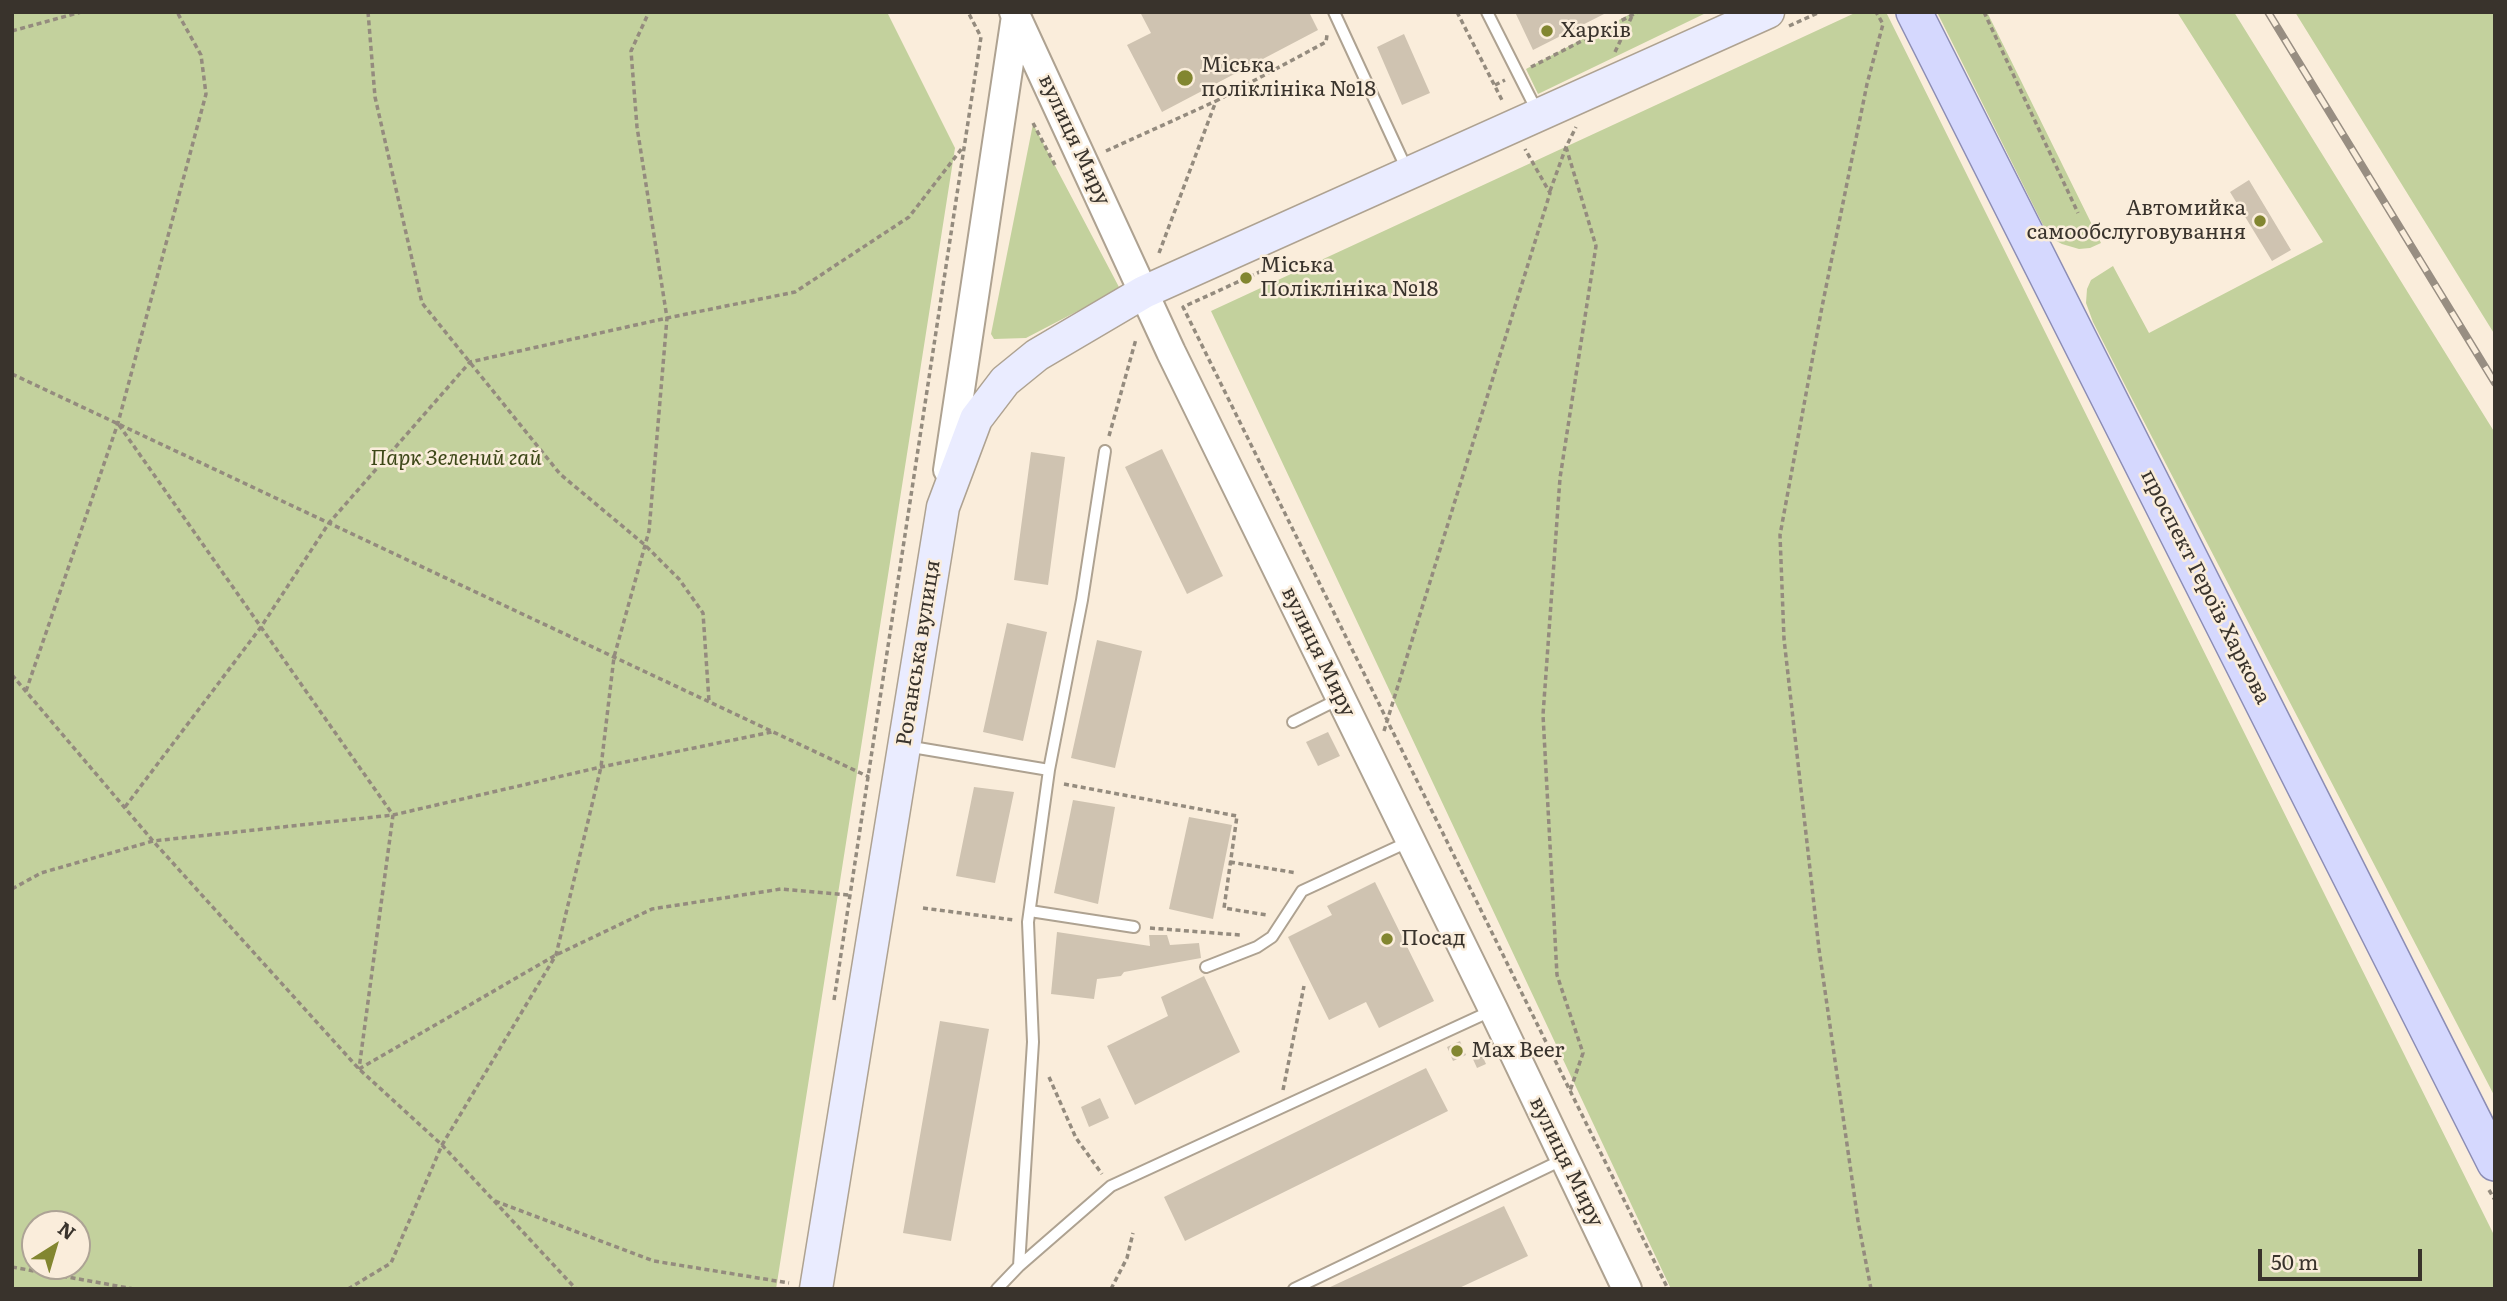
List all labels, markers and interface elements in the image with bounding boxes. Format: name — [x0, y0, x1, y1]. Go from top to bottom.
place label: Харків — [1561, 18, 1631, 44]
marker: Харків — [1539, 23, 1555, 39]
place label: Міська поліклініка №18 — [1201, 53, 1376, 103]
marker: Міська поліклініка №18 — [1175, 68, 1195, 88]
street label: вулиця Миру — [1033, 71, 1115, 209]
place label: Автомийка самообслуговування — [2026, 196, 2246, 246]
marker: Автомийка самообслуговування — [2252, 213, 2268, 229]
place label: Міська Поліклініка №18 — [1260, 253, 1438, 303]
marker: Міська Поліклініка №18 — [1238, 270, 1254, 286]
park label: Парк Зелений гай — [370, 446, 542, 472]
street label: проспект Героїв Харкова — [2135, 465, 2275, 709]
street label: Роганська вулиця — [892, 558, 946, 748]
street label: вулиця Миру — [1276, 583, 1360, 721]
place label: Посад — [1401, 926, 1465, 952]
marker: Посад — [1379, 931, 1395, 947]
place label: Max Beer — [1471, 1038, 1564, 1064]
marker: Max Beer — [1449, 1043, 1465, 1059]
street label: вулиця Миру — [1524, 1093, 1608, 1231]
north arrow — [21, 1210, 91, 1280]
text: N — [53, 1214, 82, 1246]
scale bar — [2262, 1234, 2426, 1278]
text: 50 m — [2271, 1245, 2318, 1276]

